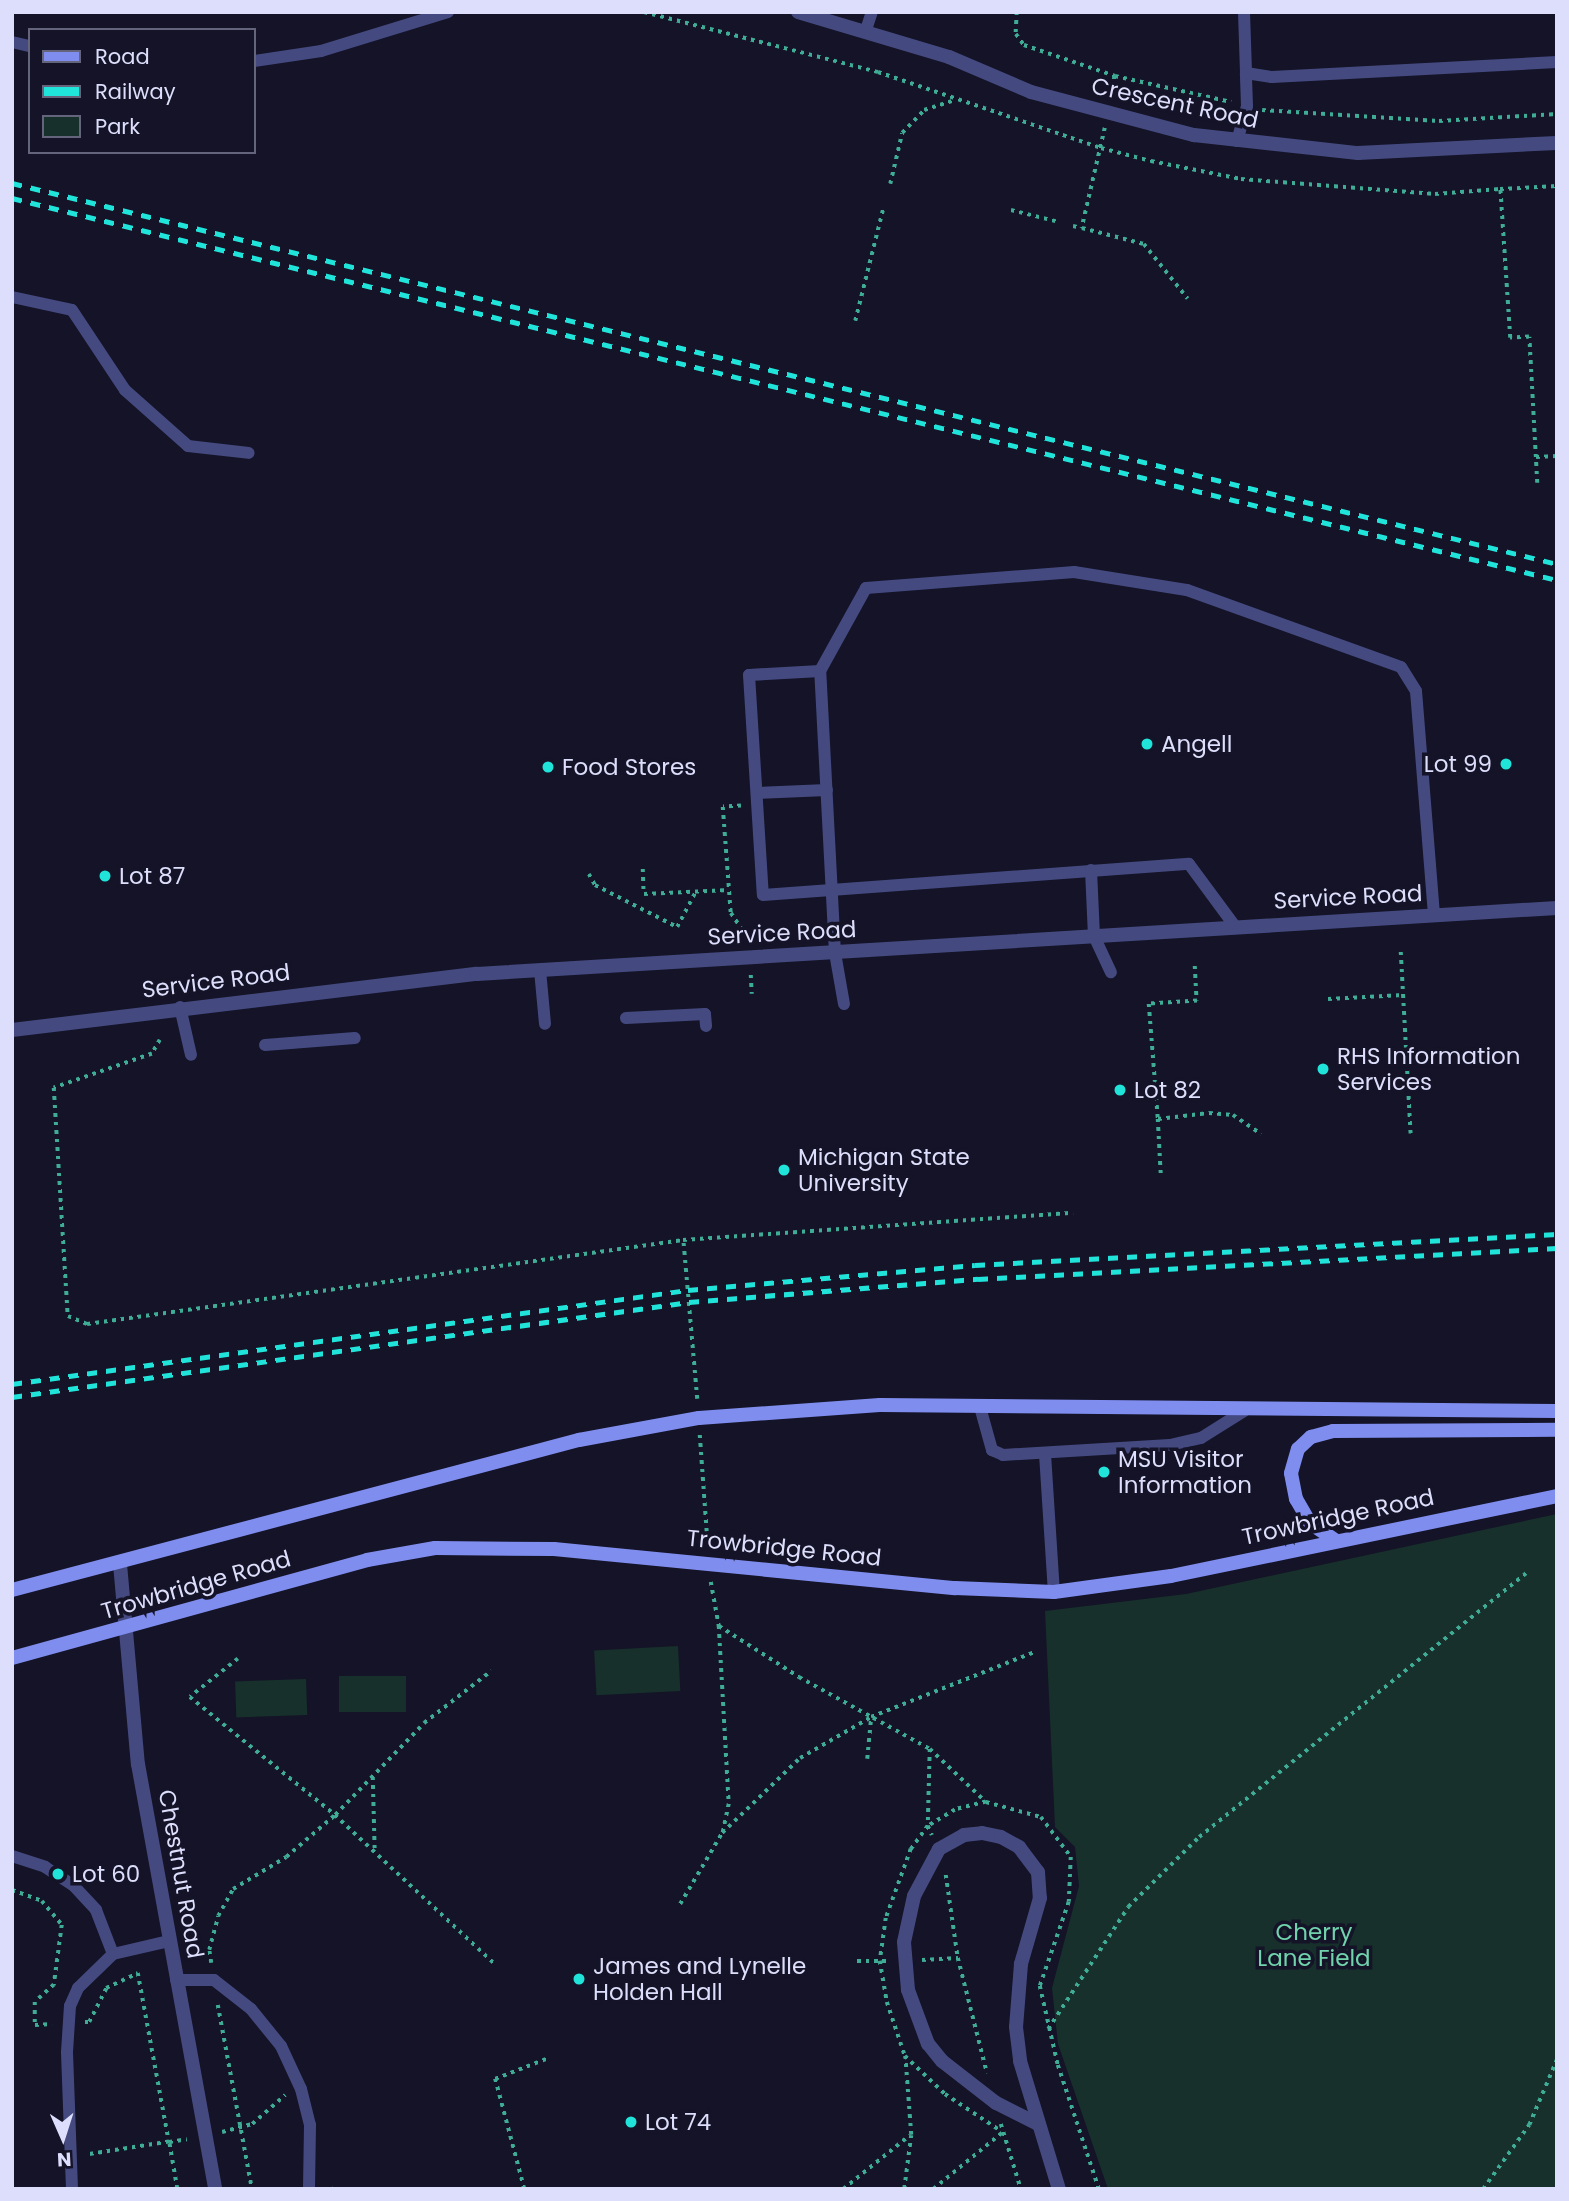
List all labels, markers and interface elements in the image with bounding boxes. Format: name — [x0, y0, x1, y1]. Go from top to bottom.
legend — [28, 28, 256, 154]
text: Road — [95, 42, 150, 71]
street label: Crescent Road — [1089, 72, 1261, 134]
text: Railway — [95, 77, 176, 106]
text: Park — [95, 112, 140, 141]
place label: Angell — [1161, 730, 1232, 758]
marker: Angell — [1139, 736, 1155, 752]
place label: Lot 99 — [1424, 750, 1492, 778]
place label: Food Stores — [562, 753, 696, 781]
marker: Lot 99 — [1498, 756, 1514, 772]
marker: Food Stores — [540, 759, 556, 775]
place label: Lot 87 — [119, 862, 185, 890]
marker: Lot 87 — [97, 868, 113, 884]
street label: Service Road — [1273, 879, 1423, 915]
street label: Service Road — [707, 915, 857, 951]
street label: Service Road — [140, 958, 292, 1004]
place label: RHS Information Services — [1337, 1042, 1520, 1096]
marker: RHS Information Services — [1315, 1061, 1331, 1077]
place label: Lot 82 — [1134, 1076, 1201, 1104]
marker: Lot 82 — [1112, 1082, 1128, 1098]
place label: Michigan State University — [798, 1143, 970, 1197]
marker: Michigan State University — [776, 1162, 792, 1178]
place label: MSU Visitor Information — [1118, 1445, 1252, 1499]
marker: MSU Visitor Information — [1096, 1464, 1112, 1480]
street label: Trowbridge Road — [1239, 1483, 1437, 1551]
street label: Trowbridge Road — [685, 1524, 883, 1572]
street label: Trowbridge Road — [98, 1545, 294, 1625]
street label: Chestnut Road — [153, 1787, 209, 1961]
place label: Lot 60 — [72, 1860, 140, 1888]
marker: Lot 60 — [50, 1866, 66, 1882]
park label: Cherry Lane Field — [1257, 1918, 1371, 1972]
place label: James and Lynelle Holden Hall — [593, 1952, 806, 2006]
marker: James and Lynelle Holden Hall — [571, 1971, 587, 1987]
north arrow — [28, 2103, 98, 2173]
place label: Lot 74 — [645, 2108, 711, 2136]
marker: Lot 74 — [623, 2114, 639, 2130]
text: N — [56, 2146, 72, 2173]

